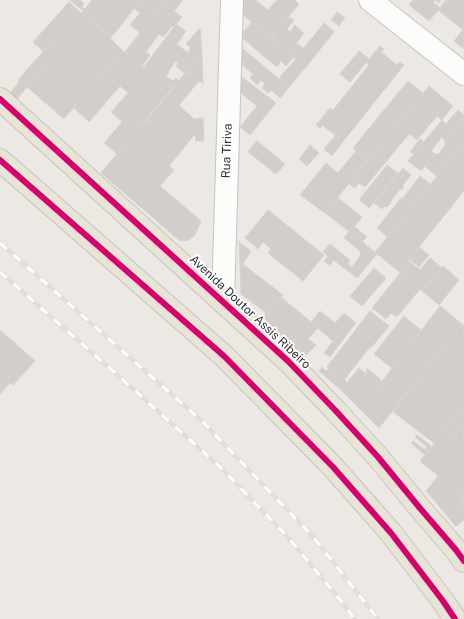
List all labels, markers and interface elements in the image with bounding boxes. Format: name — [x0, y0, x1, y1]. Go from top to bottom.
street label: Rua Tiriva — [219, 123, 235, 179]
street label: Avenida Doutor Assis Ribeiro — [187, 252, 313, 372]

